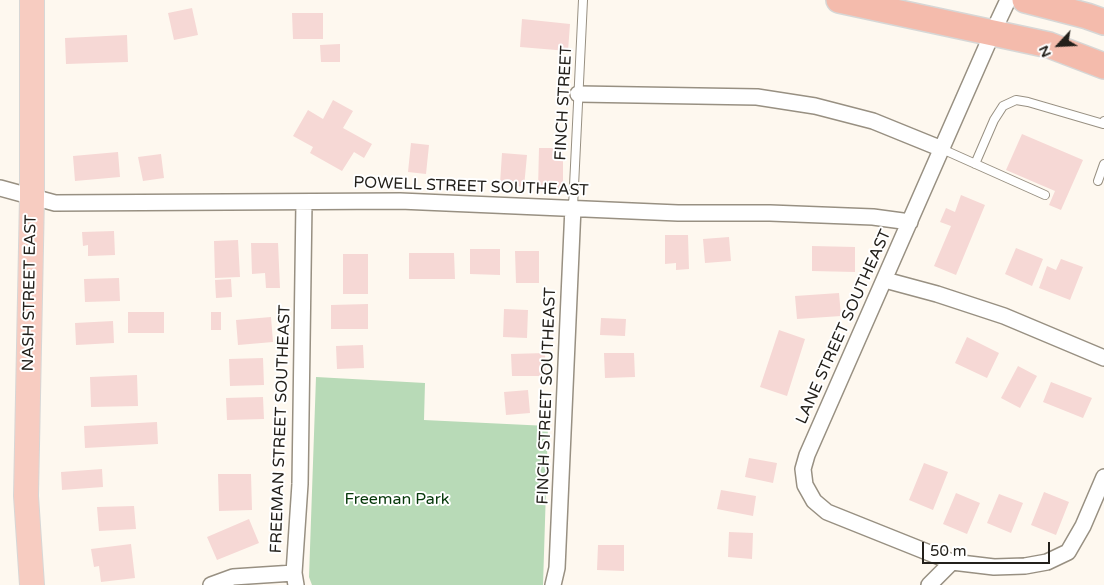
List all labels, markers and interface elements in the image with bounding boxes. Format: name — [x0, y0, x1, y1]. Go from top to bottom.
north arrow — [1034, 20, 1084, 70]
text: N — [1035, 43, 1055, 60]
street label: FINCH STREET — [551, 45, 577, 161]
street label: POWELL STREET SOUTHEAST — [353, 173, 589, 201]
street label: NASH STREET EAST — [19, 214, 41, 372]
street label: LANE STREET SOUTHEAST — [792, 227, 896, 427]
street label: FINCH STREET SOUTHEAST — [534, 287, 560, 505]
street label: FREEMAN STREET SOUTHEAST — [267, 304, 295, 554]
park label: Freeman Park — [344, 490, 450, 510]
scale bar — [924, 532, 1052, 564]
text: 50 m — [930, 542, 967, 560]

